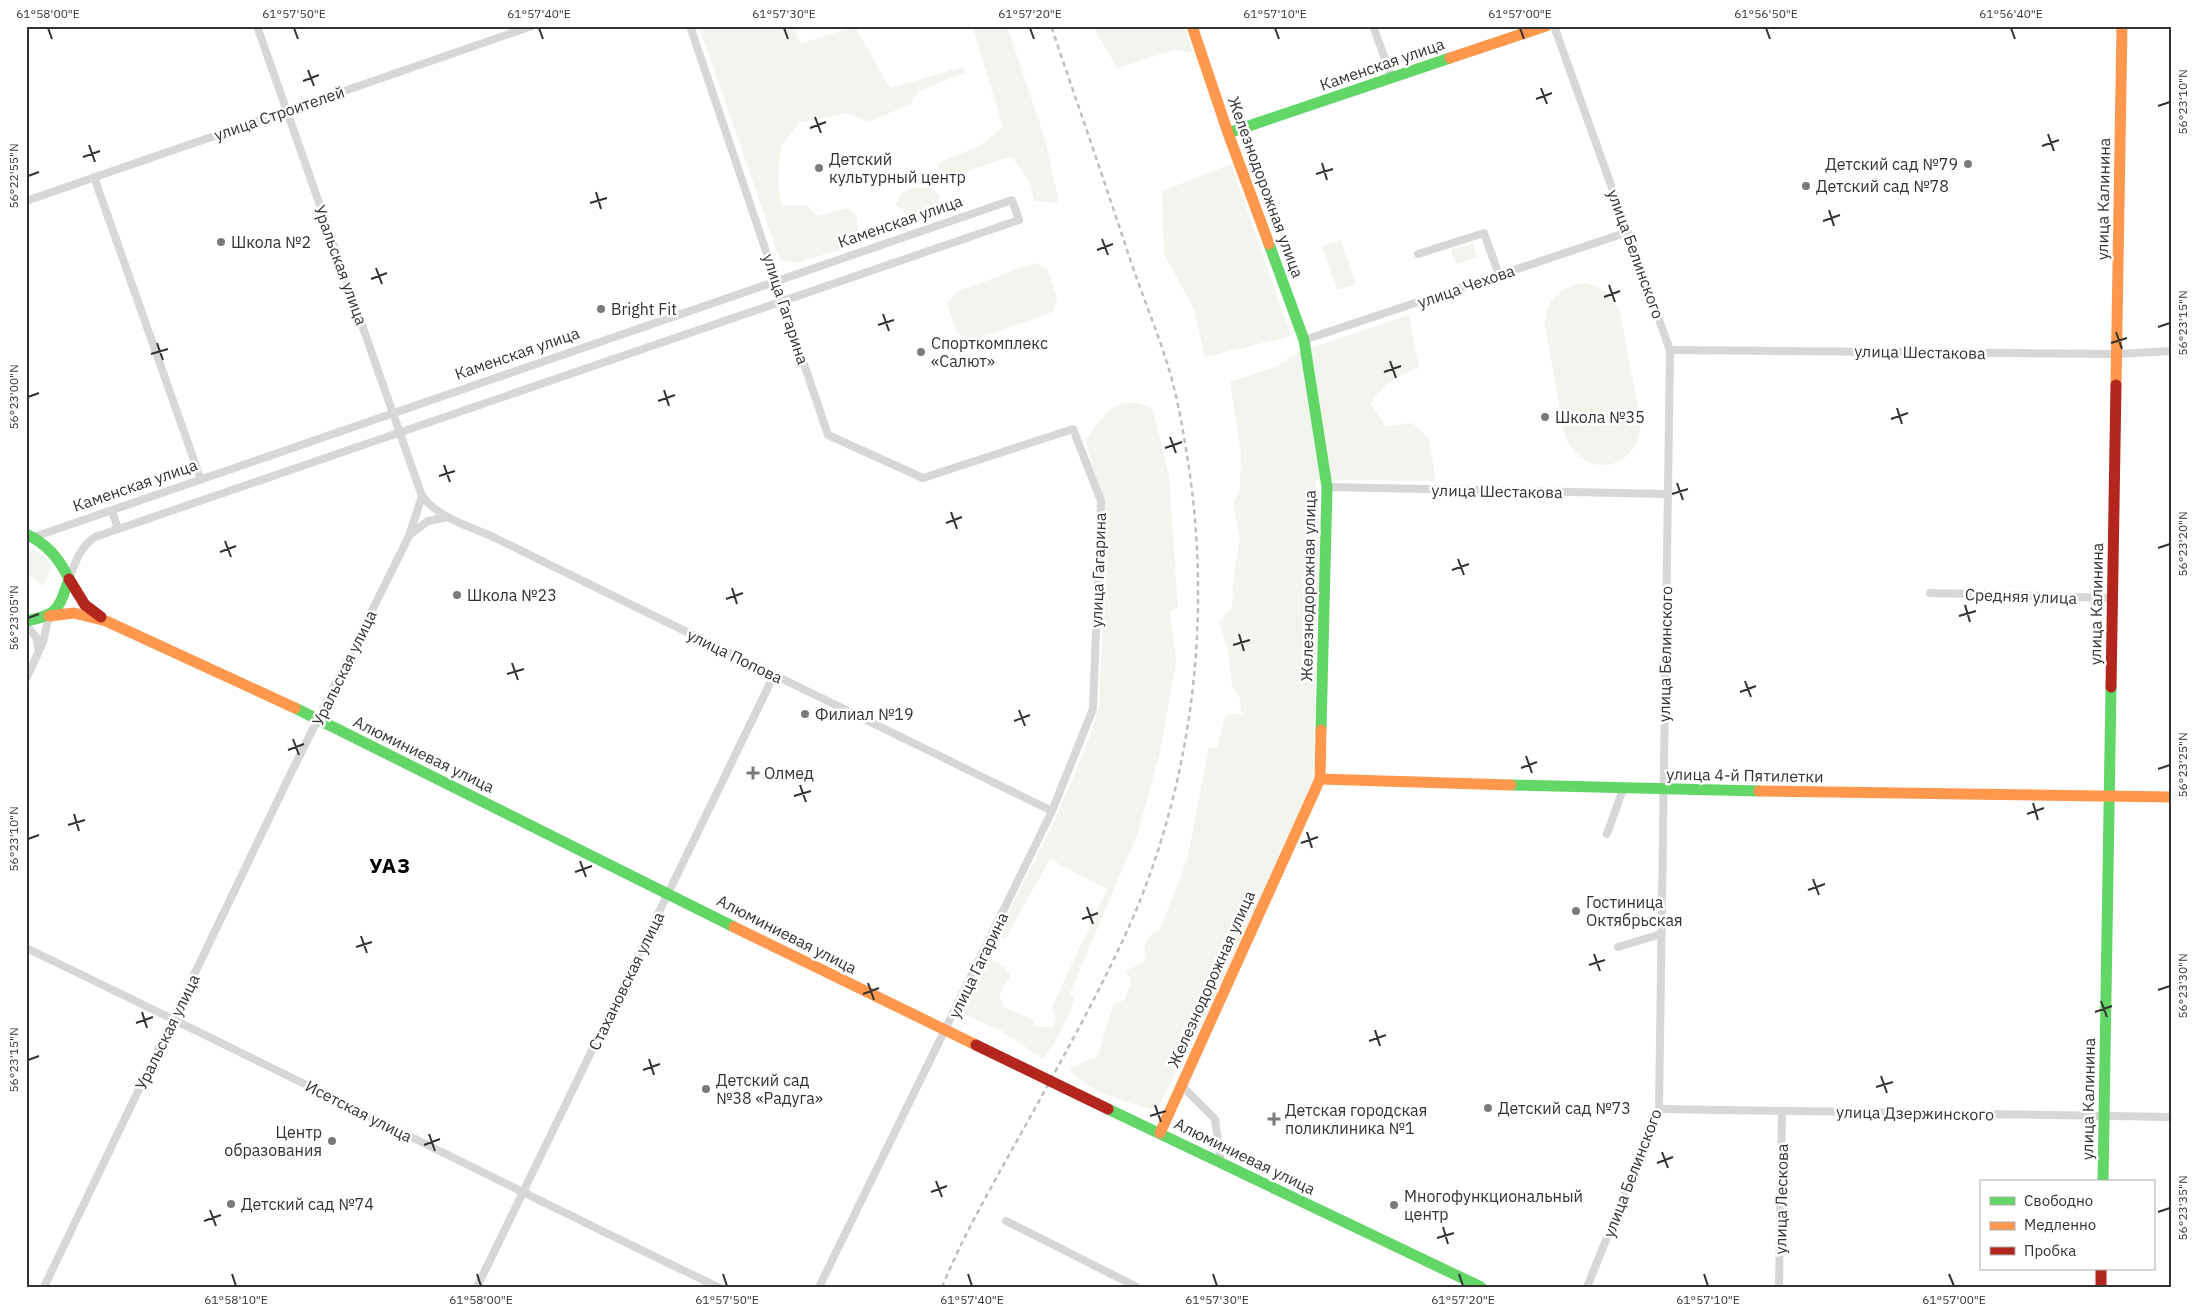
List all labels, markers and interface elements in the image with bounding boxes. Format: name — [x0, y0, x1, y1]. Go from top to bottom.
text: 61°58'00"E — [16, 6, 80, 21]
text: 61°57'50"E — [262, 6, 326, 21]
text: 61°57'40"E — [507, 6, 571, 21]
text: 61°57'30"E — [752, 6, 816, 21]
text: 61°57'20"E — [998, 6, 1062, 21]
text: 61°57'10"E — [1243, 6, 1307, 21]
text: 61°57'00"E — [1488, 6, 1552, 21]
text: 61°56'50"E — [1734, 6, 1798, 21]
text: 61°56'40"E — [1979, 6, 2043, 21]
street label: Каменская улица — [1317, 33, 1447, 95]
text: 56°23'10"N — [2175, 69, 2190, 135]
street label: улица Строителей — [211, 81, 347, 145]
street label: Железнодорожная улица — [1224, 94, 1308, 281]
street label: улица Калинина — [2092, 137, 2114, 260]
text: 56°22'55"N — [6, 143, 21, 209]
place label: Детский культурный центр — [829, 149, 966, 187]
place label: Детский сад №79 — [1825, 154, 1958, 174]
marker: Детский сад №79 — [1962, 158, 1974, 170]
marker: Детский культурный центр — [813, 162, 825, 174]
place label: Детский сад №78 — [1816, 176, 1949, 196]
marker: Детский сад №78 — [1800, 180, 1812, 192]
street label: улица Белинского — [1603, 187, 1669, 321]
street label: Каменская улица — [835, 190, 965, 252]
street label: Уральская улица — [310, 202, 372, 328]
place label: Школа №2 — [231, 232, 311, 252]
marker: Школа №2 — [215, 236, 227, 248]
street label: улица Гагарина — [759, 251, 813, 367]
street label: улица Чехова — [1415, 260, 1518, 312]
text: 56°23'15"N — [2175, 290, 2190, 356]
place label: Bright Fit — [611, 299, 677, 319]
marker: Bright Fit — [595, 303, 607, 315]
street label: Каменская улица — [452, 322, 582, 384]
place label: Спорткомплекс «Салют» — [931, 333, 1048, 371]
street label: улица Шестакова — [1854, 341, 1986, 363]
marker: Спорткомплекс «Салют» — [915, 346, 927, 358]
text: 56°23'00"N — [6, 364, 21, 430]
place label: Школа №35 — [1555, 407, 1645, 427]
marker: Школа №35 — [1539, 411, 1551, 423]
street label: Каменская улица — [70, 454, 200, 516]
street label: улица Шестакова — [1431, 480, 1563, 502]
street label: Железнодорожная улица — [1296, 490, 1320, 682]
text: 56°23'20"N — [2175, 511, 2190, 577]
street label: улица Гагарина — [1086, 512, 1110, 628]
street label: улица Калинина — [2085, 542, 2107, 665]
street label: Средняя улица — [1965, 584, 2078, 608]
text: 56°23'05"N — [6, 585, 21, 651]
place label: Школа №23 — [467, 585, 557, 605]
street label: улица Белинского — [1654, 586, 1676, 722]
marker: Школа №23 — [451, 589, 463, 601]
street label: Уральская улица — [307, 607, 381, 729]
street label: улица Попова — [684, 624, 786, 688]
place label: Филиал №19 — [815, 704, 914, 724]
marker: Филиал №19 — [799, 708, 811, 720]
street label: Алюминиевая улица — [350, 711, 498, 797]
text: 56°23'25"N — [2175, 732, 2190, 798]
place label: Олмед — [764, 763, 814, 783]
street label: улица 4-й Пятилетки — [1666, 764, 1824, 786]
marker: Олмед — [746, 766, 760, 780]
text: 56°23'10"N — [6, 806, 21, 872]
district label: УАЗ — [369, 851, 411, 879]
street label: Железнодорожная улица — [1163, 887, 1259, 1071]
street label: Алюминиевая улица — [714, 890, 861, 978]
place label: Гостиница Октябрьская — [1586, 892, 1683, 930]
marker: Гостиница Октябрьская — [1570, 905, 1582, 917]
street label: Стахановская улица — [584, 908, 668, 1054]
street label: улица Гагарина — [944, 908, 1012, 1021]
text: 56°23'30"N — [2175, 953, 2190, 1019]
street label: Уральская улица — [130, 971, 204, 1093]
text: 56°23'15"N — [6, 1027, 21, 1093]
street label: улица Калинина — [2077, 1037, 2099, 1160]
place label: Детский сад №38 «Радуга» — [716, 1070, 823, 1108]
street label: Исетская улица — [302, 1076, 416, 1147]
marker: Детский сад №38 «Радуга» — [700, 1083, 712, 1095]
place label: Детский сад №73 — [1498, 1098, 1631, 1118]
place label: Детская городская поликлиника №1 — [1285, 1100, 1427, 1138]
marker: Детский сад №73 — [1482, 1102, 1494, 1114]
street label: улица Дзержинского — [1836, 1102, 1994, 1124]
street label: улица Белинского — [1598, 1106, 1666, 1240]
marker: Детская городская поликлиника №1 — [1267, 1112, 1281, 1126]
street label: Алюминиевая улица — [1171, 1113, 1319, 1199]
place label: Центр образования — [224, 1122, 322, 1160]
marker: Центр образования — [326, 1135, 338, 1147]
street label: улица Лескова — [1770, 1143, 1792, 1255]
text: 56°23'35"N — [2175, 1175, 2190, 1241]
legend — [1980, 1180, 2154, 1270]
place label: Многофункциональный центр — [1404, 1186, 1583, 1224]
text: Свободно — [2024, 1191, 2093, 1210]
place label: Детский сад №74 — [241, 1194, 374, 1214]
marker: Детский сад №74 — [225, 1198, 237, 1210]
marker: Многофункциональный центр — [1388, 1199, 1400, 1211]
text: Медленно — [2024, 1215, 2096, 1234]
text: Пробка — [2024, 1241, 2076, 1260]
text: 61°58'10"E — [204, 1292, 268, 1307]
text: 61°58'00"E — [449, 1292, 513, 1307]
text: 61°57'50"E — [695, 1292, 759, 1307]
text: 61°57'40"E — [940, 1292, 1004, 1307]
text: 61°57'30"E — [1185, 1292, 1249, 1307]
text: 61°57'20"E — [1431, 1292, 1495, 1307]
text: 61°57'10"E — [1676, 1292, 1740, 1307]
text: 61°57'00"E — [1922, 1292, 1986, 1307]

